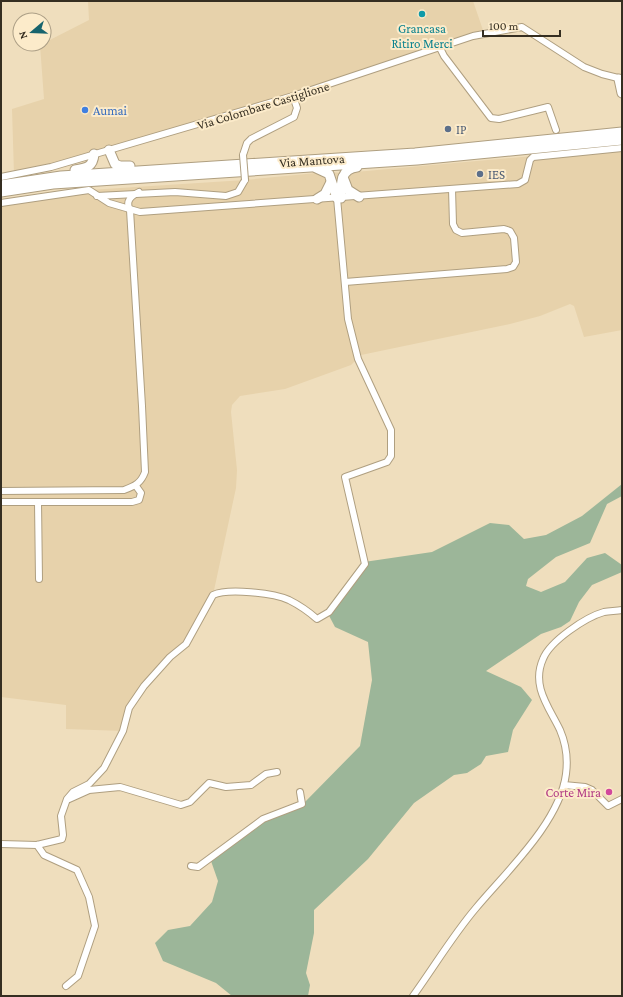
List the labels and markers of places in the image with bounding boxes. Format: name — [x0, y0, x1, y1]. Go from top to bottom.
marker: Grancasa Ritiro Merci — [417, 9, 427, 19]
place label: Grancasa Ritiro Merci — [391, 21, 453, 51]
place label: Aumai — [93, 103, 128, 118]
marker: Aumai — [80, 105, 90, 115]
place label: IP — [456, 122, 466, 137]
marker: IP — [443, 124, 453, 134]
place label: IES — [488, 167, 505, 182]
marker: IES — [475, 169, 485, 179]
place label: Corte Mira — [545, 785, 601, 800]
marker: Corte Mira — [604, 787, 614, 797]

